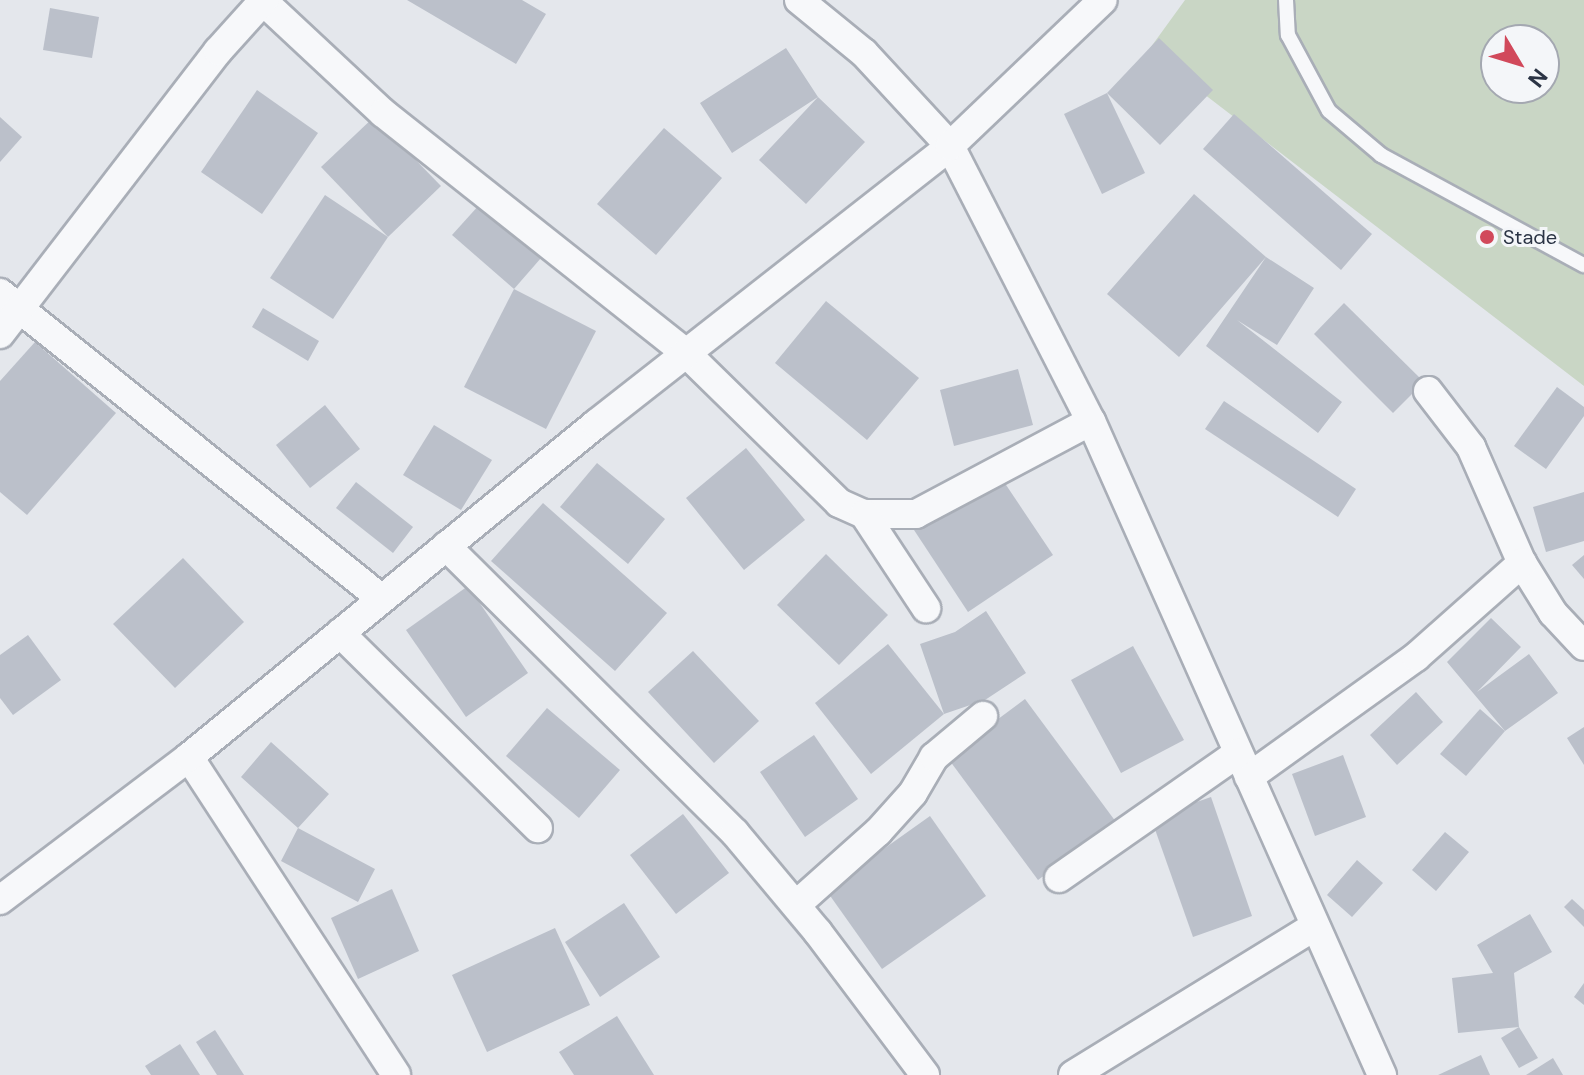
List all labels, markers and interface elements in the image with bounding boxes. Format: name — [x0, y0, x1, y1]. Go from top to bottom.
north arrow — [1480, 24, 1560, 104]
text: N — [1521, 63, 1554, 93]
place label: Stade — [1503, 225, 1557, 249]
marker: Stade — [1478, 228, 1496, 246]

